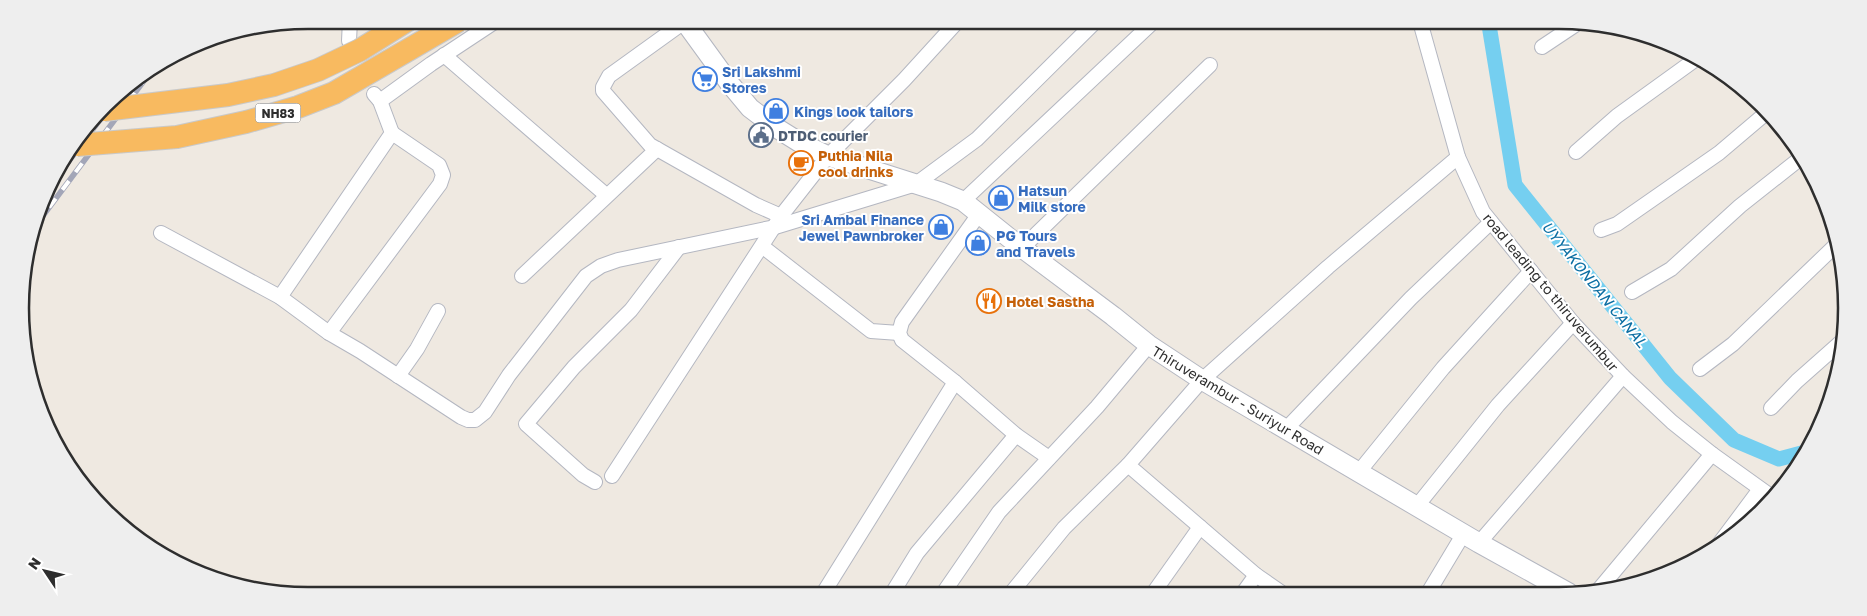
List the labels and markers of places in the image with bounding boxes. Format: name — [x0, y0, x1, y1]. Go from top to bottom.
place label: Sri Lakshmi Stores — [722, 63, 801, 96]
supermarket icon: Sri Lakshmi Stores — [692, 66, 718, 92]
shop icon: Kings look tailors — [763, 98, 789, 124]
place label: Kings look tailors — [794, 103, 913, 120]
public building icon: DTDC courier — [748, 122, 774, 148]
place label: DTDC courier — [778, 127, 869, 144]
place label: Puthia Nila cool drinks — [818, 147, 893, 180]
cafe icon: Puthia Nila cool drinks — [788, 150, 814, 176]
place label: Hatsun Milk store — [1018, 182, 1086, 215]
shop icon: Hatsun Milk store — [988, 185, 1014, 211]
place label: Sri Ambal Finance Jewel Pawnbroker — [799, 211, 925, 244]
shop icon: Sri Ambal Finance Jewel Pawnbroker — [928, 214, 954, 240]
place label: PG Tours and Travels — [996, 227, 1075, 260]
shop icon: PG Tours and Travels — [965, 230, 991, 256]
restaurant icon: Hotel Sastha — [976, 288, 1002, 314]
place label: Hotel Sastha — [1006, 293, 1094, 310]

